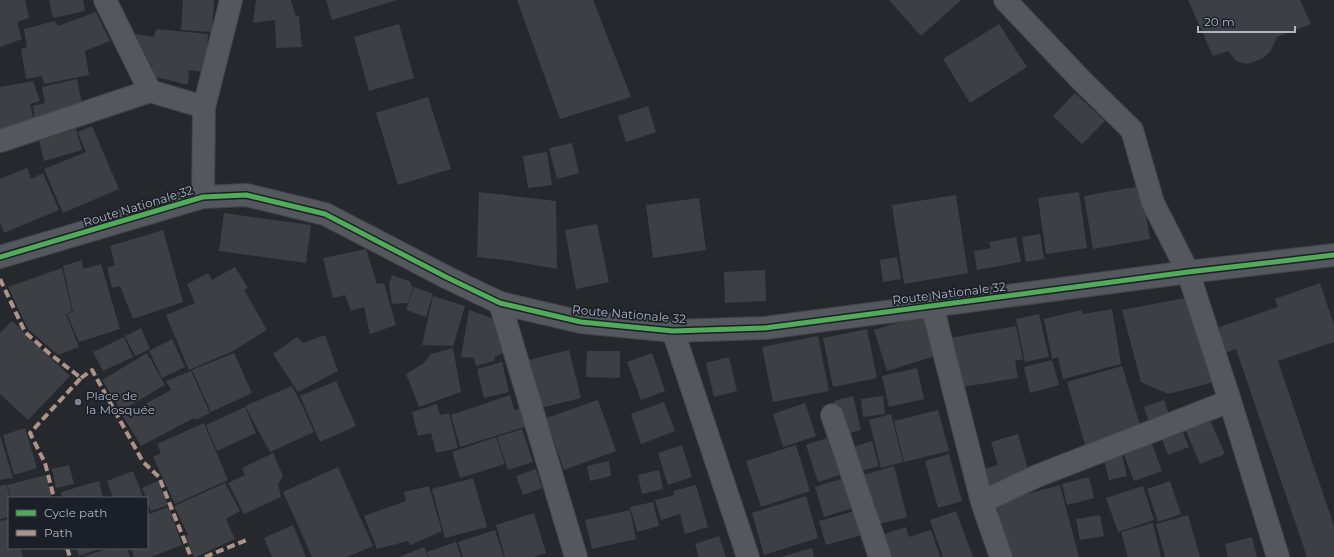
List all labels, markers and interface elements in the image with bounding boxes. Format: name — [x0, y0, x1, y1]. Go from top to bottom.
scale bar — [1198, 8, 1295, 34]
text: 20 m — [1204, 14, 1235, 29]
street label: Route Nationale 32 — [81, 182, 195, 230]
street label: Route Nationale 32 — [891, 279, 1007, 307]
street label: Route Nationale 32 — [572, 302, 687, 326]
place label: Place de la Mosquée — [86, 388, 155, 417]
marker: Place de la Mosquée — [73, 397, 83, 407]
legend — [8, 497, 148, 549]
text: Cycle path — [44, 505, 107, 520]
text: Path — [44, 525, 73, 540]

